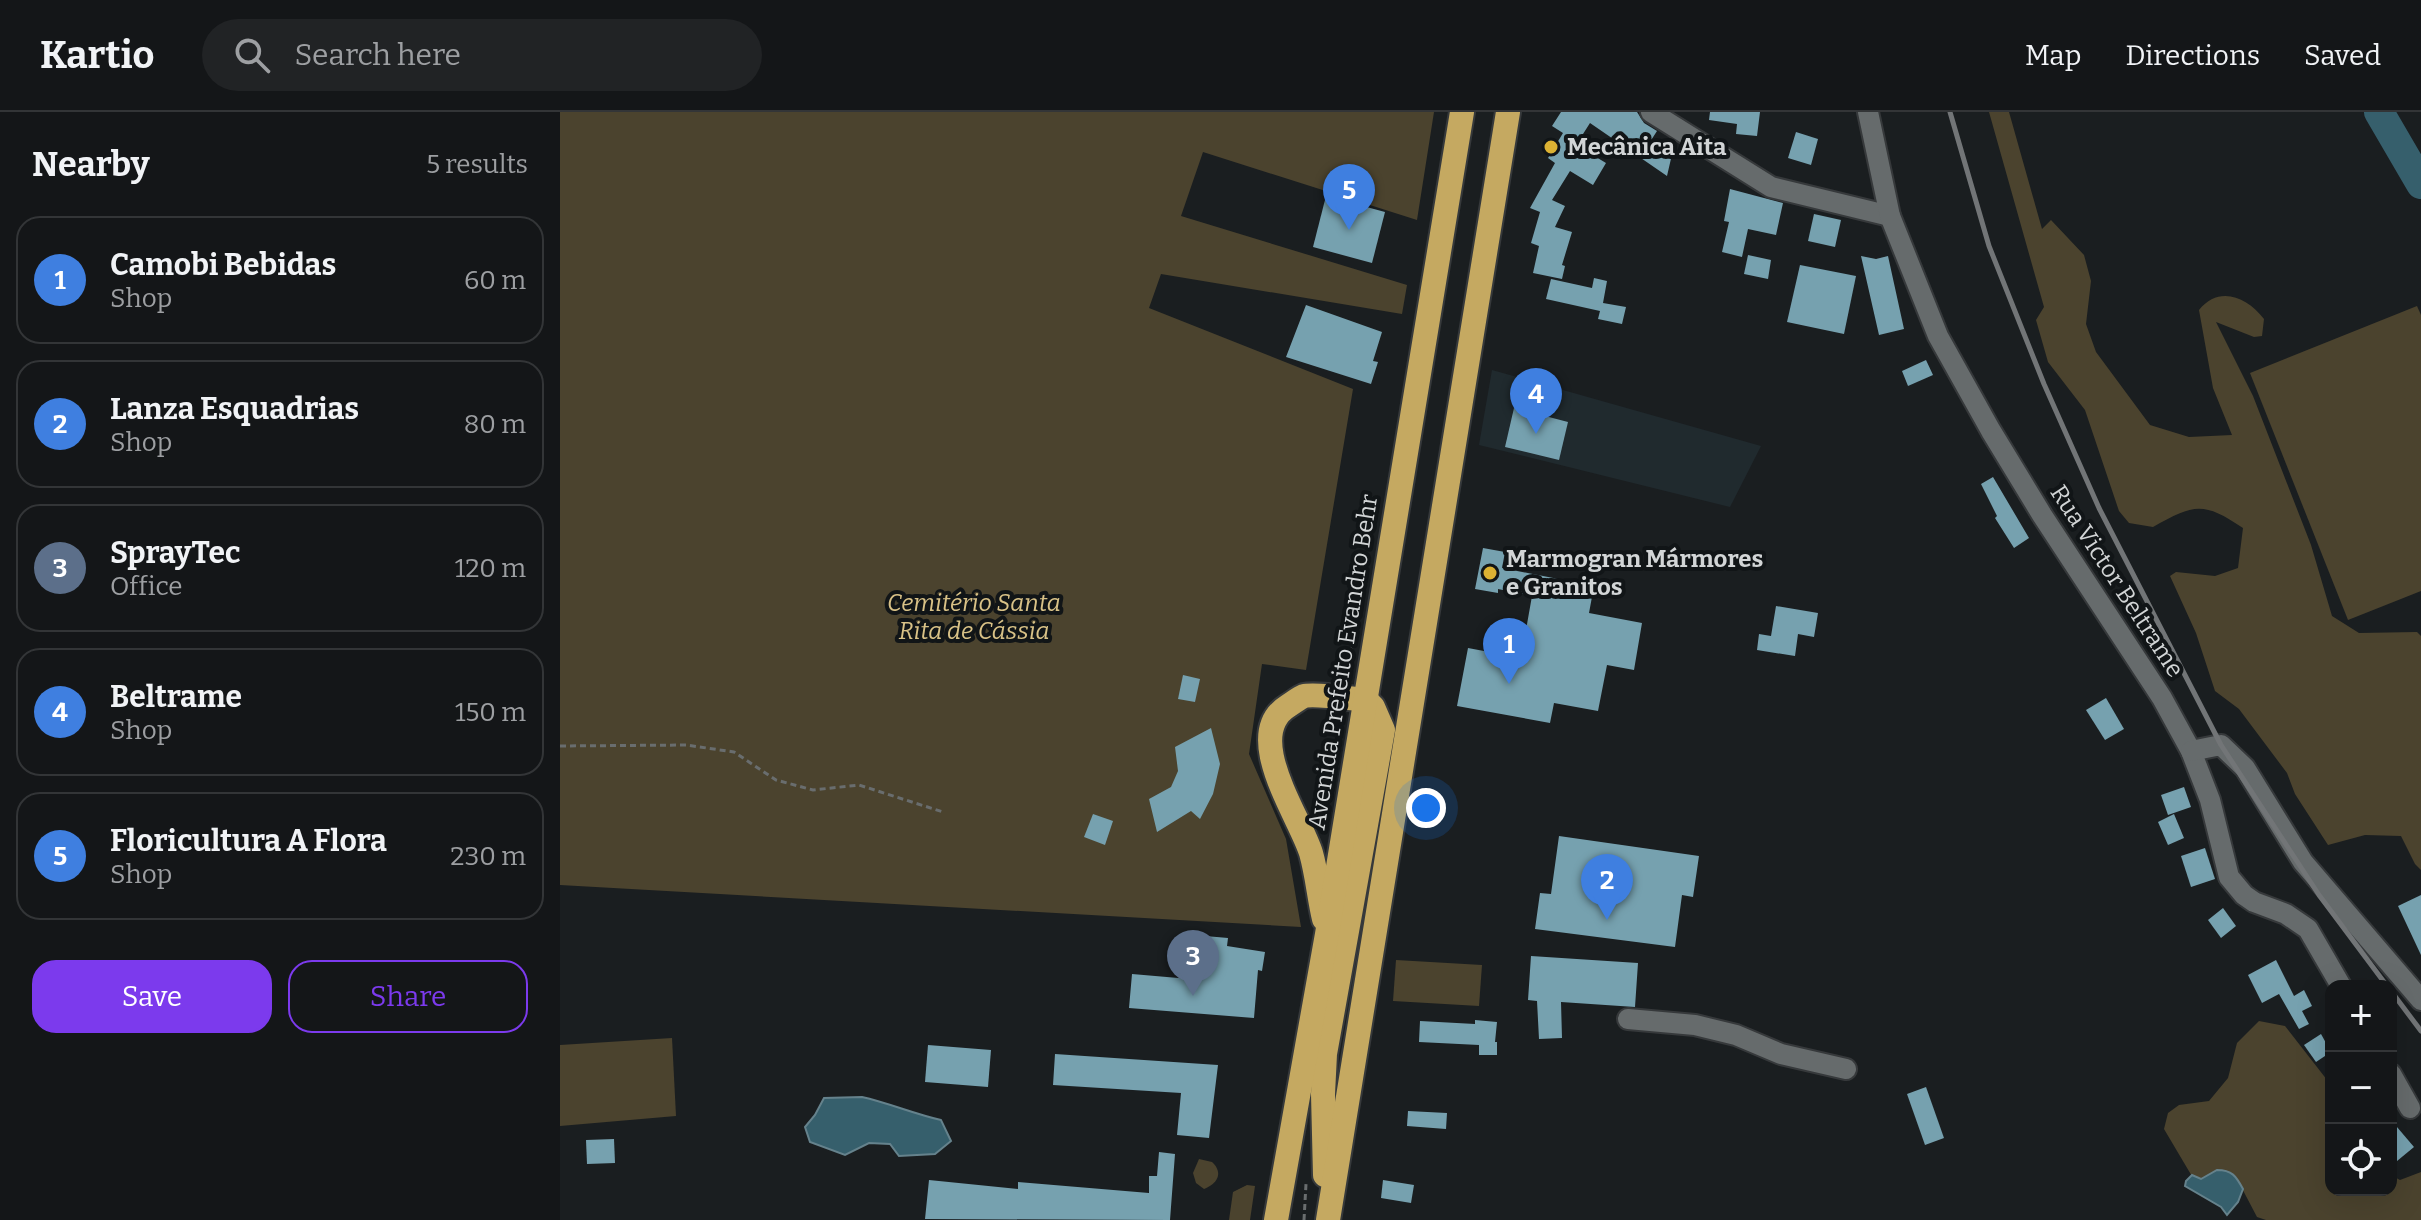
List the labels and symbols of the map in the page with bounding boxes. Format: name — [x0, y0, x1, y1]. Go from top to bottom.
place label: Mecânica Aita — [1567, 133, 1727, 161]
marker: Mecânica Aita — [1542, 138, 1560, 156]
pin: 5 — [1323, 164, 1375, 230]
pin: 4 — [1510, 368, 1562, 434]
street label: Rua Victor Beltrame — [2044, 480, 2190, 682]
street label: Avenida Prefeito Evandro Behr — [1303, 492, 1383, 832]
place label: Marmogran Mármores e Granitos — [1506, 545, 1763, 601]
marker: Marmogran Mármores e Granitos — [1481, 564, 1499, 582]
park label: Cemitério Santa Rita de Cássia — [887, 589, 1061, 645]
pin: 1 — [1483, 618, 1535, 684]
your location — [1406, 788, 1446, 828]
pin: 2 — [1581, 854, 1633, 920]
pin: 3 — [1167, 930, 1219, 996]

